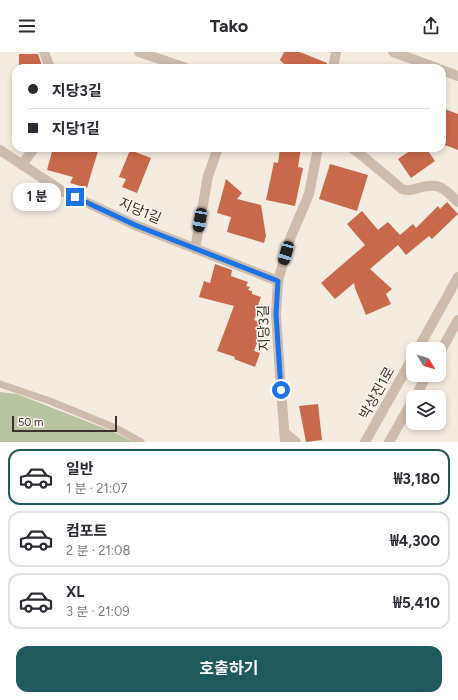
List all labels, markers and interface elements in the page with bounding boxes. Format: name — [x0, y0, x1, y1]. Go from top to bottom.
icon: menu — [16, 15, 38, 37]
text: Tako — [210, 15, 248, 37]
icon: share — [420, 15, 442, 37]
text: 지당3길 — [52, 82, 102, 100]
text: 지당1길 — [52, 120, 100, 138]
callout: 1 분 — [13, 183, 61, 211]
route end — [66, 188, 84, 206]
text: 1 분 — [27, 189, 47, 204]
street label: 지당1길 — [116, 194, 164, 228]
car — [192, 207, 208, 233]
car — [277, 240, 295, 266]
street label: 지당3길 — [255, 305, 273, 351]
north arrow — [406, 342, 446, 382]
map controls — [406, 342, 446, 430]
street label: 박상진1로 — [356, 364, 398, 422]
route start — [272, 381, 290, 399]
button: layers — [406, 390, 446, 430]
scale bar — [12, 414, 117, 433]
text: 50 m — [18, 416, 43, 429]
icon: car — [18, 459, 54, 495]
text: 일반 — [66, 460, 94, 478]
text: ₩3,180 — [394, 470, 440, 488]
text: 1 분 · 21:07 — [66, 481, 128, 496]
icon: car — [18, 521, 54, 557]
text: 컴포트 — [66, 522, 107, 540]
text: ₩4,300 — [390, 532, 440, 550]
text: 2 분 · 21:08 — [66, 543, 130, 558]
icon: car — [18, 583, 54, 619]
text: XL — [66, 583, 84, 601]
text: ₩5,410 — [393, 594, 440, 612]
text: 3 분 · 21:09 — [66, 604, 130, 619]
button: 호출하기 — [16, 646, 442, 692]

